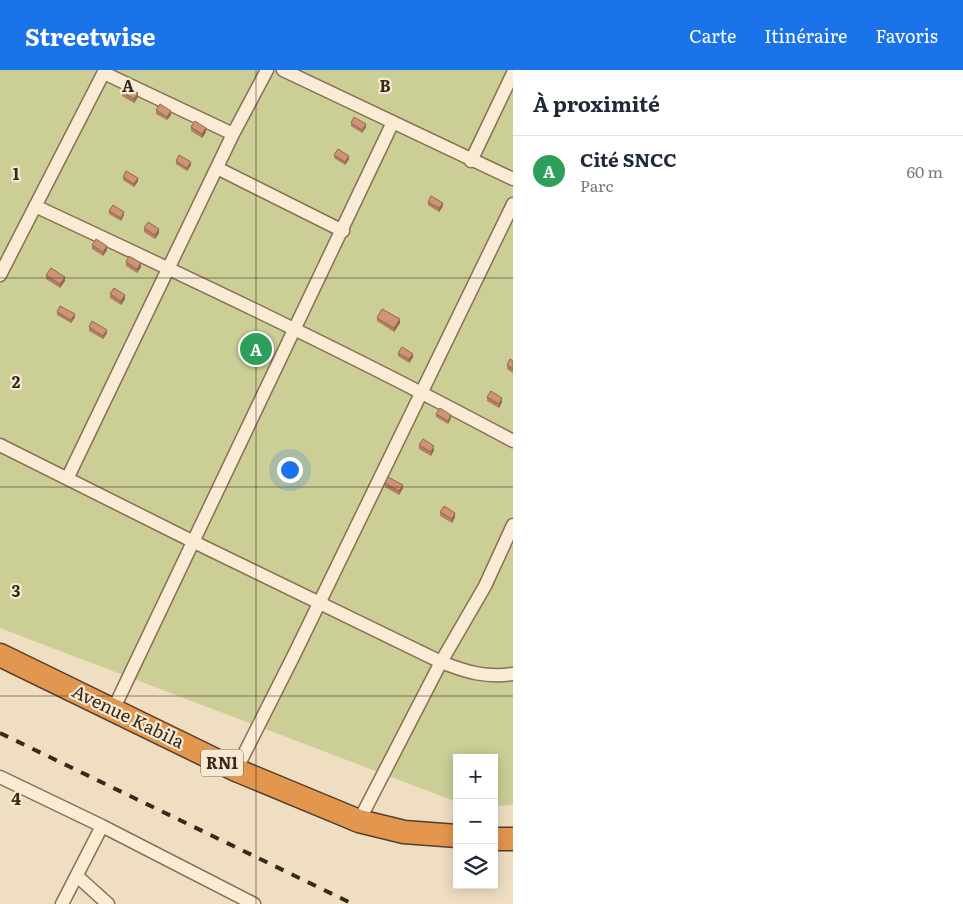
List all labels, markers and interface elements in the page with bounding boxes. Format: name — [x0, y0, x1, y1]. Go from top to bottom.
text: Streetwise — [25, 18, 155, 53]
text: Carte — [689, 22, 736, 49]
text: Itinéraire — [764, 22, 847, 49]
text: Favoris — [875, 22, 938, 49]
text: A — [122, 73, 134, 97]
text: B — [379, 73, 391, 97]
text: À proximité — [533, 87, 660, 118]
text: Cité SNCC — [580, 145, 677, 173]
text: A — [543, 159, 555, 183]
text: 60 m — [906, 159, 943, 183]
text: 1 — [13, 161, 20, 185]
text: Parc — [580, 173, 614, 197]
pin: A — [240, 330, 272, 368]
text: 2 — [12, 369, 21, 393]
your location — [277, 457, 303, 483]
text: 3 — [12, 578, 21, 602]
street label: Avenue Kabila — [68, 677, 190, 755]
road number: RN1 — [201, 750, 243, 776]
map controls — [453, 754, 498, 889]
button: + — [453, 754, 498, 799]
text: 4 — [11, 786, 21, 810]
button: − — [453, 799, 498, 844]
button: layers — [453, 844, 498, 889]

